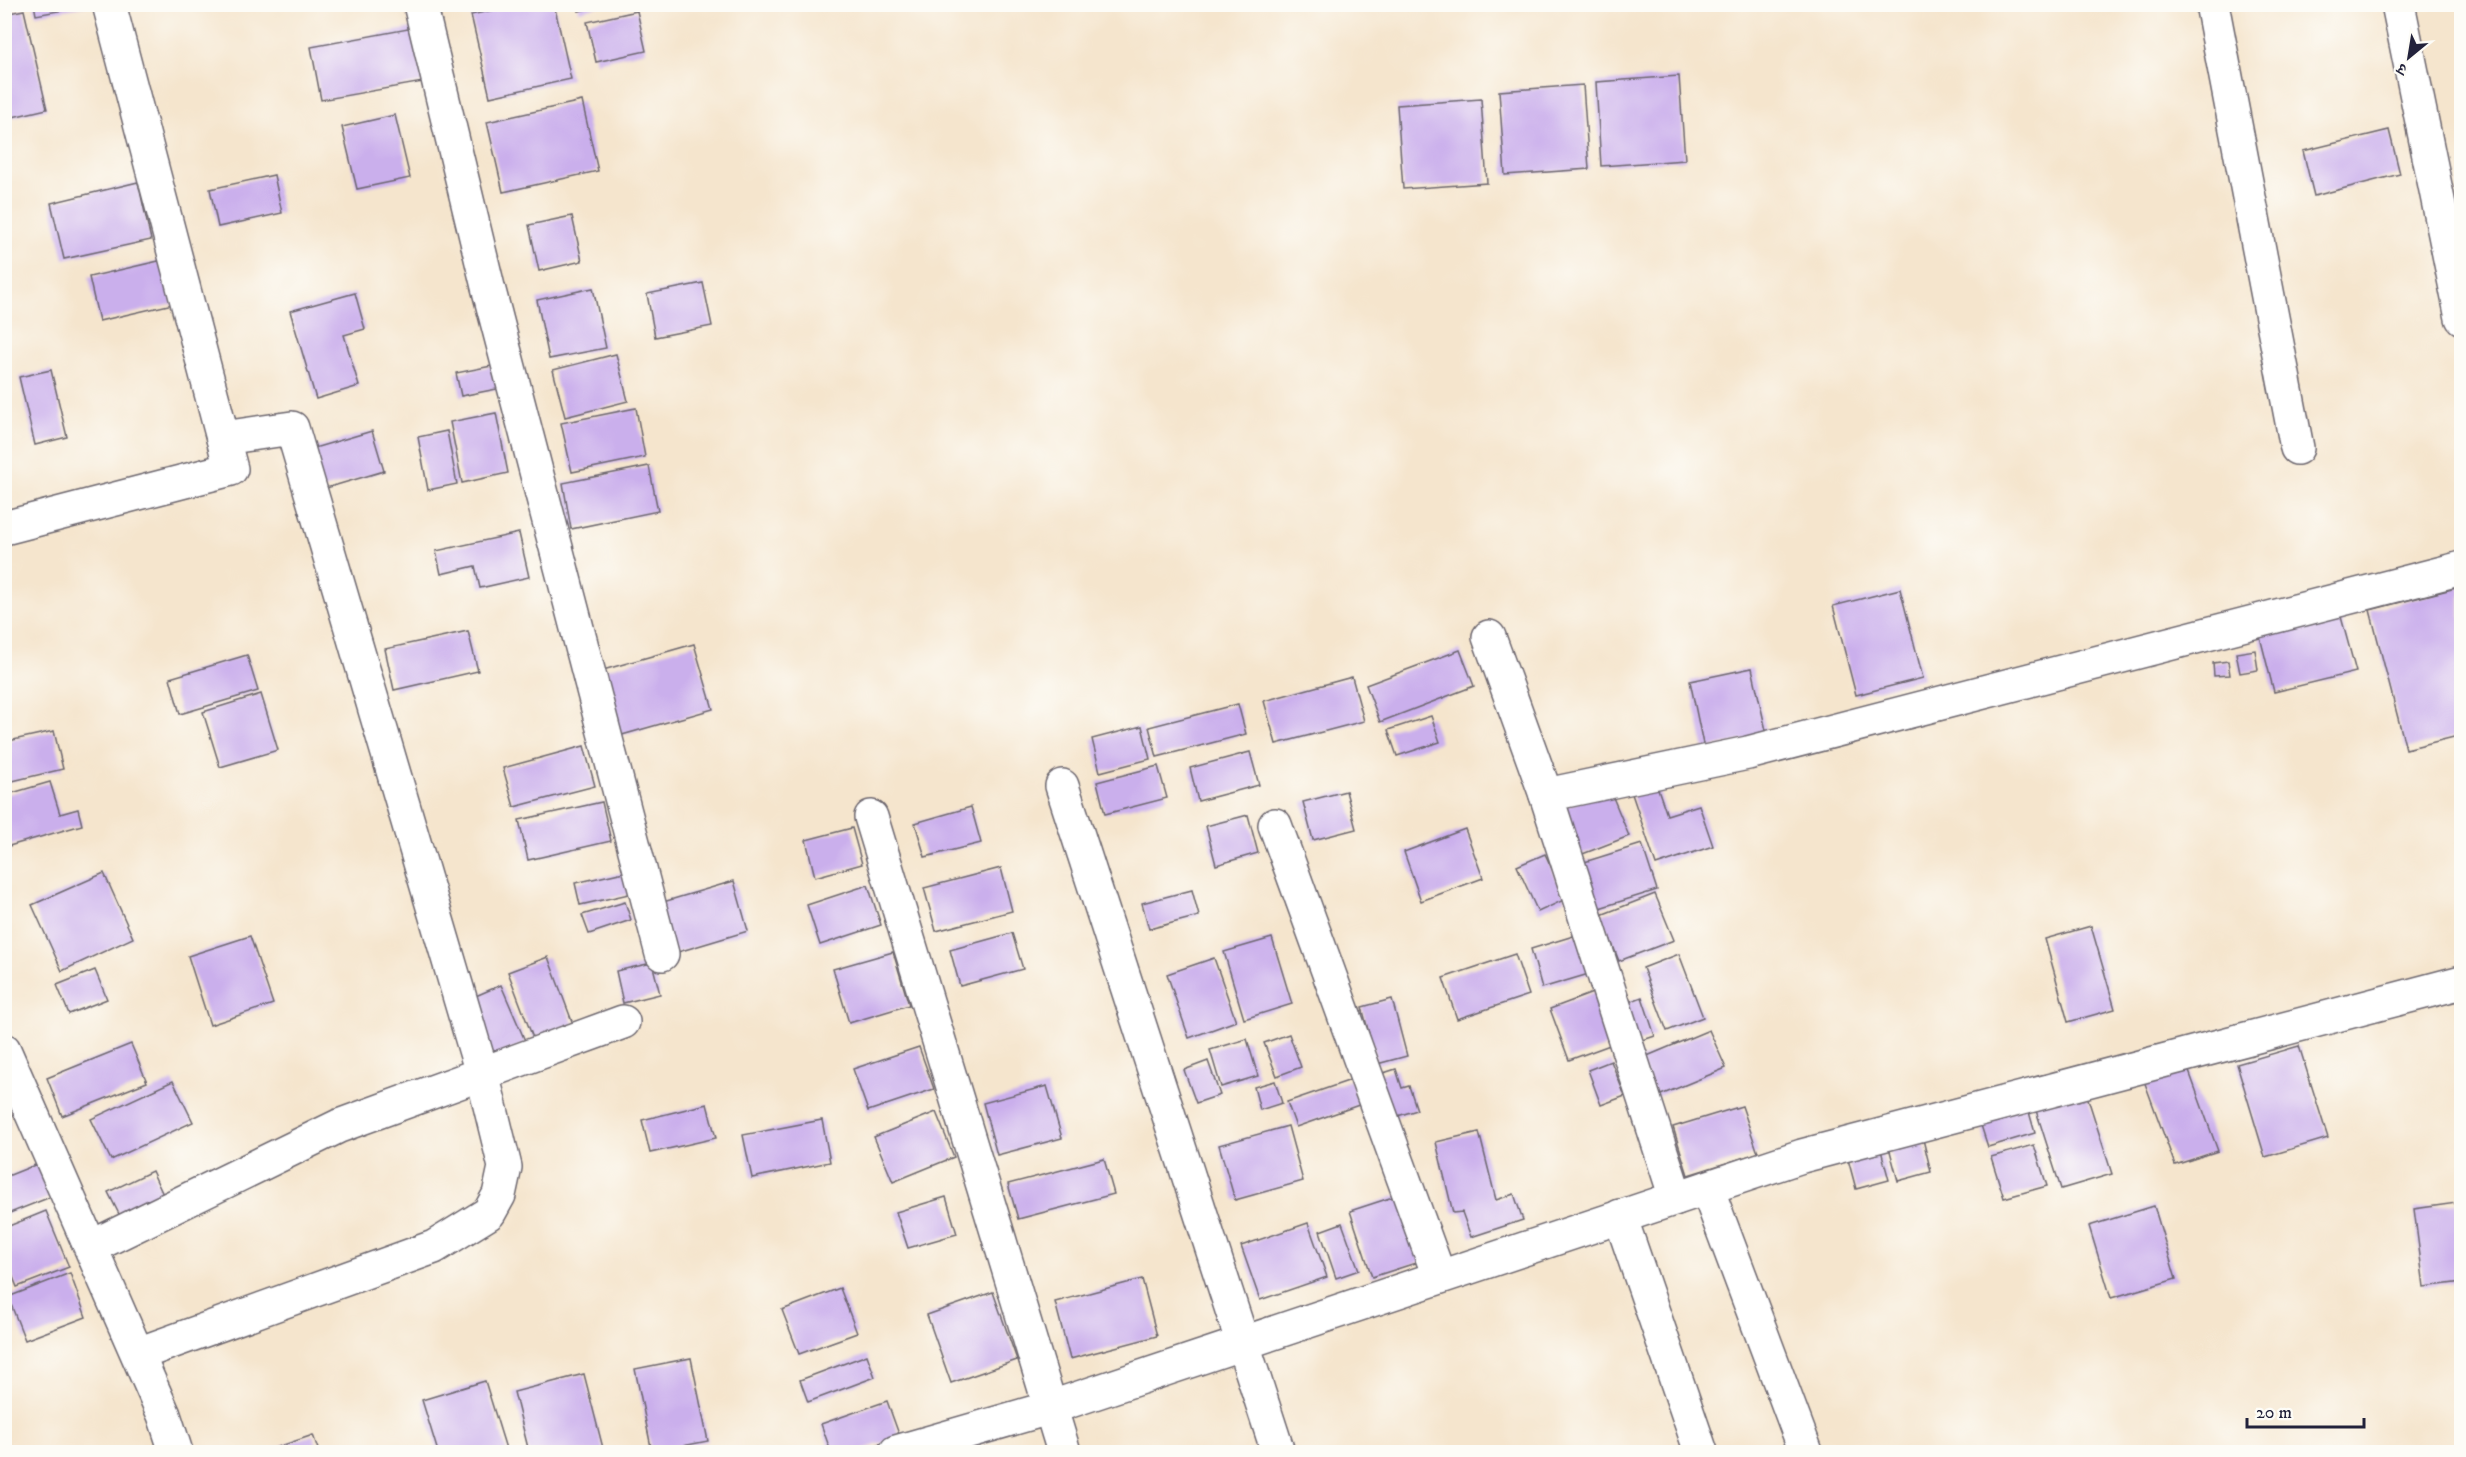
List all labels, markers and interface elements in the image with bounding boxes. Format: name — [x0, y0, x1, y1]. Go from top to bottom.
north arrow — [2379, 27, 2439, 87]
text: उ — [2392, 58, 2411, 80]
scale bar — [2247, 1391, 2364, 1429]
text: 20 m — [2256, 1402, 2292, 1424]

